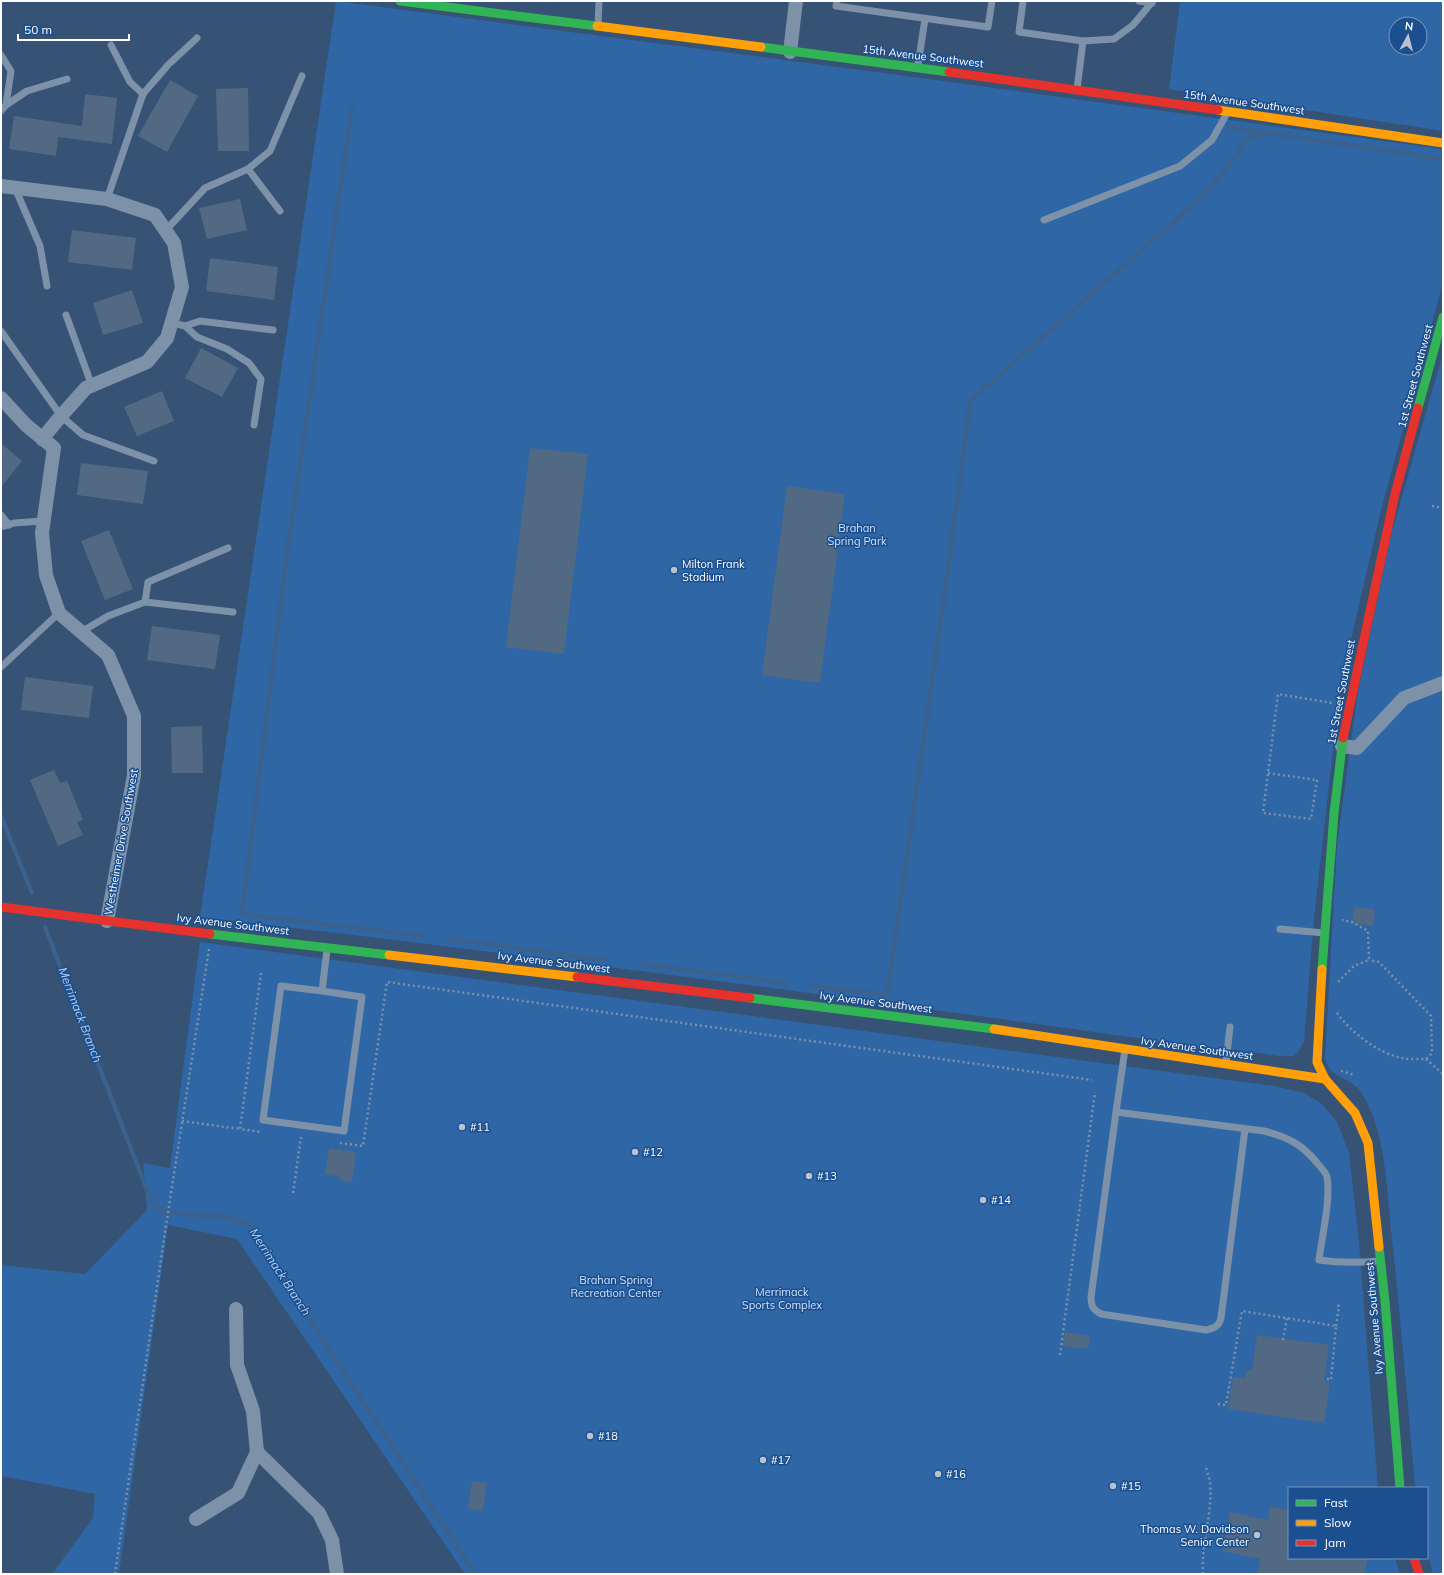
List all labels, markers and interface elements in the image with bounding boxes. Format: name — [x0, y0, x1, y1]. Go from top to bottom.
scale bar — [18, 16, 129, 42]
north arrow — [1388, 16, 1428, 56]
text: N — [1404, 19, 1414, 34]
text: 50 m — [24, 22, 52, 37]
street label: 15th Avenue Southwest — [862, 42, 985, 70]
street label: 15th Avenue Southwest — [1183, 87, 1306, 117]
street label: 1st Street Southwest — [1394, 323, 1436, 429]
park label: Brahan Spring Park — [827, 521, 887, 548]
place label: Milton Frank Stadium — [682, 557, 745, 584]
marker: Milton Frank Stadium — [669, 565, 679, 575]
street label: 1st Street Southwest — [1324, 638, 1358, 746]
street label: Westheimer Drive Southwest — [101, 768, 141, 916]
street label: Ivy Avenue Southwest — [176, 910, 290, 938]
street label: Ivy Avenue Southwest — [497, 948, 611, 976]
water label: Merrimack Branch — [55, 965, 106, 1065]
street label: Ivy Avenue Southwest — [819, 988, 933, 1016]
street label: Ivy Avenue Southwest — [1140, 1033, 1254, 1063]
place label: #11 — [470, 1120, 490, 1134]
marker: #11 — [457, 1122, 467, 1132]
place label: #12 — [643, 1145, 663, 1159]
marker: #12 — [630, 1147, 640, 1157]
place label: #13 — [817, 1169, 837, 1183]
marker: #13 — [804, 1171, 814, 1181]
place label: #14 — [991, 1193, 1011, 1207]
marker: #14 — [978, 1195, 988, 1205]
water label: Merrimack Branch — [247, 1225, 314, 1318]
street label: Ivy Avenue Southwest — [1362, 1261, 1386, 1375]
park label: Brahan Spring Recreation Center — [571, 1273, 661, 1300]
park label: Merrimack Sports Complex — [742, 1285, 822, 1312]
place label: #18 — [598, 1429, 618, 1443]
marker: #18 — [585, 1431, 595, 1441]
place label: #17 — [771, 1453, 791, 1467]
marker: #17 — [758, 1455, 768, 1465]
place label: #16 — [946, 1467, 966, 1481]
marker: #16 — [933, 1469, 943, 1479]
place label: #15 — [1121, 1479, 1141, 1493]
marker: #15 — [1108, 1481, 1118, 1491]
legend — [1288, 1487, 1428, 1559]
text: Fast — [1324, 1495, 1348, 1510]
text: Slow — [1324, 1515, 1352, 1530]
place label: Thomas W. Davidson Senior Center — [1140, 1522, 1249, 1549]
marker: Thomas W. Davidson Senior Center — [1252, 1530, 1262, 1540]
text: Jam — [1324, 1535, 1346, 1550]

